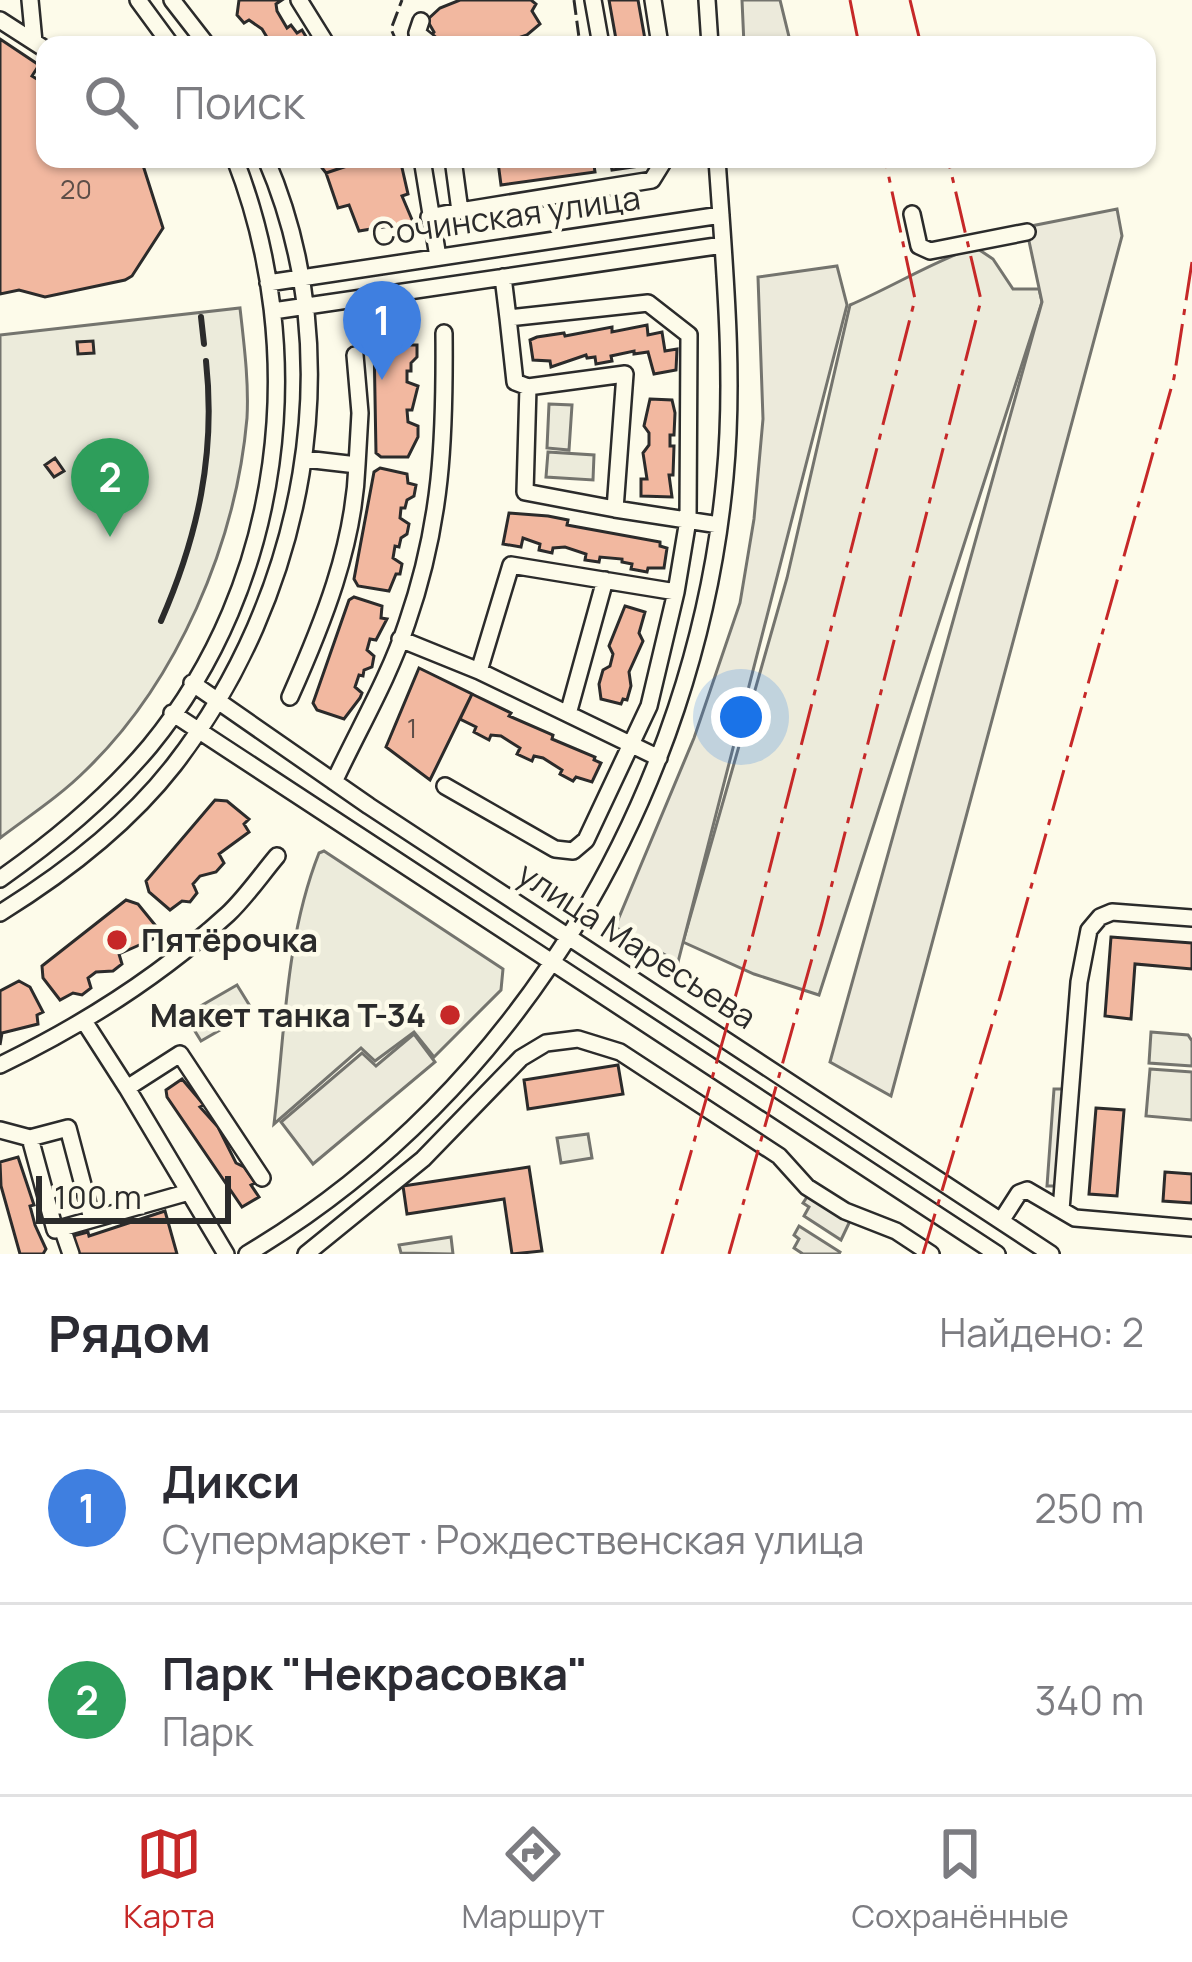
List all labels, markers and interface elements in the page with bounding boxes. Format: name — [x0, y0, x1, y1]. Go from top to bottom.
search box — [36, 36, 1156, 168]
icon: search — [78, 69, 144, 135]
text: Поиск — [174, 71, 305, 133]
house number: 20 — [60, 170, 92, 207]
street label: Сочинская улица — [369, 174, 643, 257]
pin: 1 — [343, 281, 421, 380]
pin: 2 — [71, 438, 149, 537]
your location — [711, 687, 771, 747]
house number: 1 — [407, 709, 417, 746]
street label: улица Маресьева — [509, 851, 765, 1039]
place label: Пятёрочка — [141, 917, 318, 962]
marker: Пятёрочка — [104, 927, 130, 953]
place label: Макет танка Т-34 — [150, 992, 426, 1037]
marker: Макет танка Т-34 — [437, 1002, 463, 1028]
scale bar — [36, 1170, 231, 1223]
text: 100 m — [54, 1174, 142, 1219]
text: Рядом — [48, 1298, 211, 1367]
text: Найдено: 2 — [940, 1305, 1144, 1359]
text: Дикси — [162, 1450, 300, 1512]
text: 1 — [78, 1481, 96, 1535]
text: 250 m — [1035, 1481, 1144, 1535]
text: Супермаркет · Рождественская улица — [162, 1512, 864, 1566]
text: Парк "Некрасовка" — [162, 1642, 588, 1704]
text: 2 — [75, 1673, 99, 1727]
text: 340 m — [1035, 1673, 1144, 1727]
text: Парк — [162, 1704, 253, 1758]
tab: Карта — [123, 1821, 215, 1938]
tab: Маршрут — [461, 1821, 605, 1938]
tab: Сохранённые — [852, 1821, 1069, 1938]

